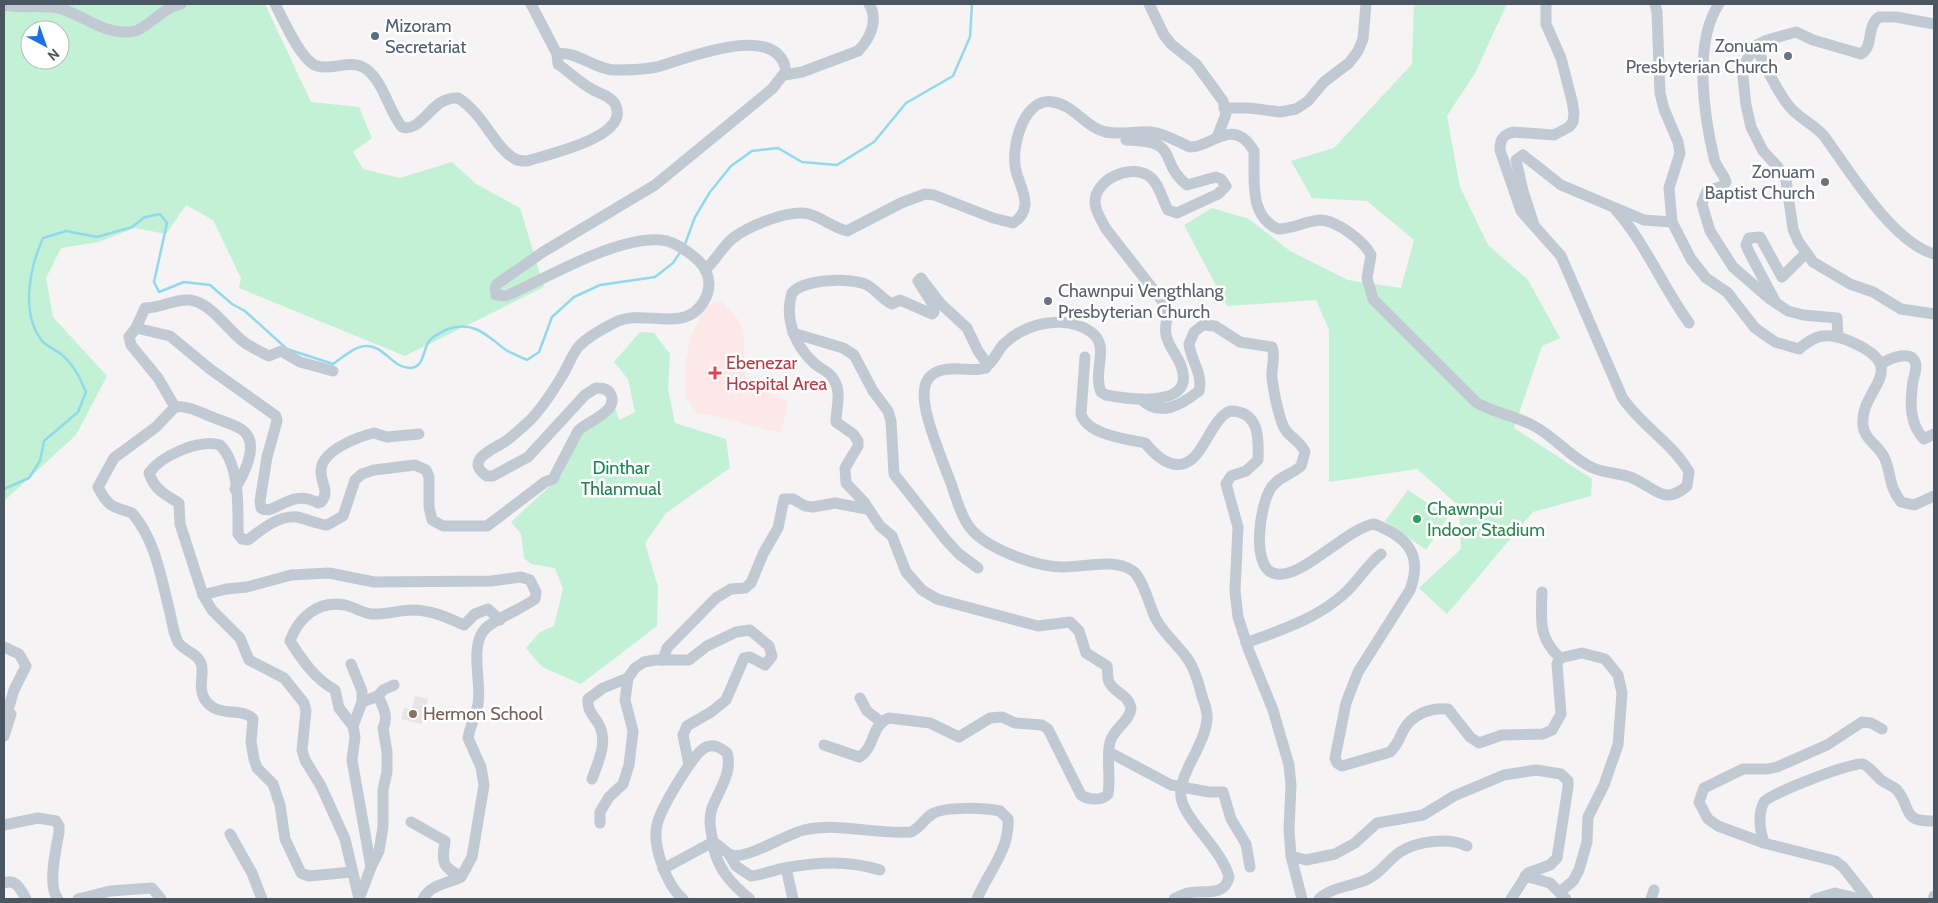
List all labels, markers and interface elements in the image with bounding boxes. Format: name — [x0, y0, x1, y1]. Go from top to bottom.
place label: Mizoram Secretariat — [385, 15, 466, 58]
north arrow — [20, 20, 70, 70]
marker: Mizoram Secretariat — [369, 30, 381, 42]
place label: Zonuam Presbyterian Church — [1626, 35, 1778, 78]
text: N — [44, 45, 63, 65]
marker: Zonuam Presbyterian Church — [1782, 50, 1794, 62]
place label: Zonuam Baptist Church — [1705, 161, 1815, 204]
marker: Zonuam Baptist Church — [1819, 176, 1831, 188]
place label: Chawnpui Vengthlang Presbyterian Church — [1058, 280, 1225, 323]
marker: Chawnpui Vengthlang Presbyterian Church — [1042, 295, 1054, 307]
place label: Ebenezar Hospital Area — [726, 352, 827, 395]
marker: Ebenezar Hospital Area — [708, 366, 722, 380]
park label: Dinthar Thlanmual — [581, 457, 662, 500]
place label: Chawnpui Indoor Stadium — [1427, 498, 1545, 541]
marker: Chawnpui Indoor Stadium — [1411, 513, 1423, 525]
place label: Hermon School — [423, 703, 543, 725]
marker: Hermon School — [407, 708, 419, 720]

